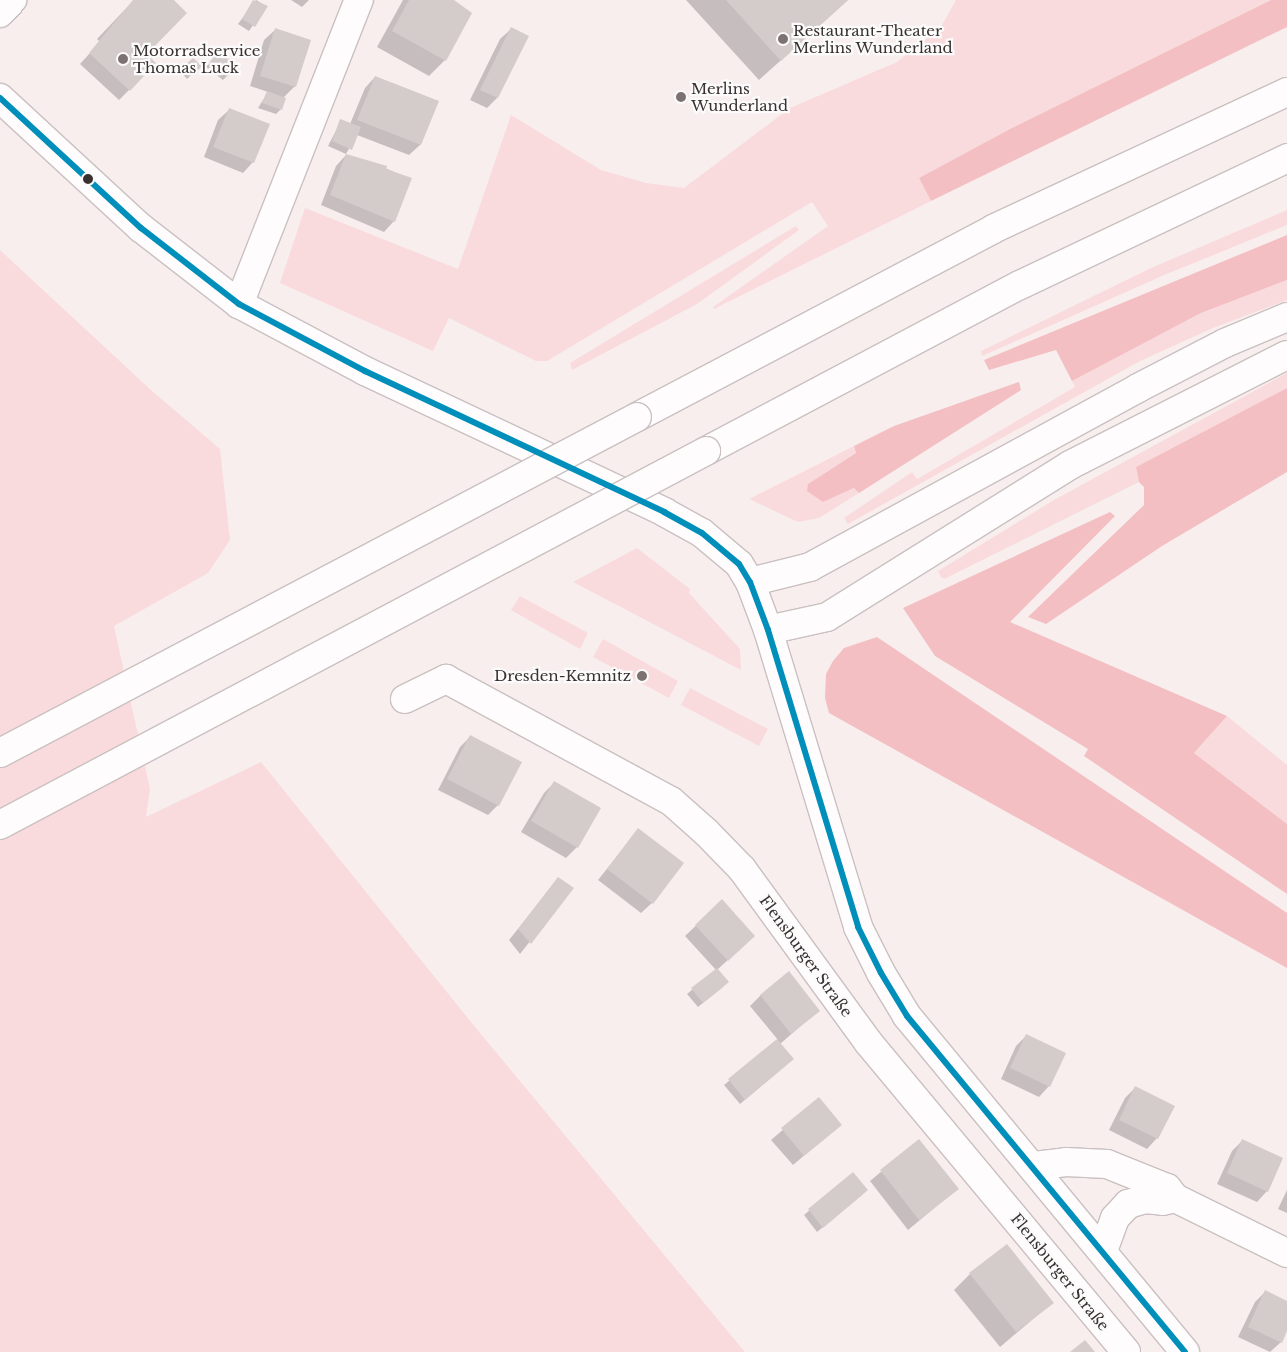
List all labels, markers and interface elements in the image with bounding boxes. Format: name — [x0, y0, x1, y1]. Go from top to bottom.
place label: Restaurant-Theater Merlins Wunderland — [793, 21, 953, 56]
marker: Restaurant-Theater Merlins Wunderland — [777, 33, 789, 45]
place label: Motorradservice Thomas Luck — [133, 41, 260, 76]
marker: Motorradservice Thomas Luck — [117, 53, 129, 65]
place label: Merlins Wunderland — [691, 79, 788, 114]
marker: Merlins Wunderland — [675, 91, 687, 103]
unlabelled marker — [83, 174, 93, 184]
place label: Dresden-Kemnitz — [494, 667, 631, 685]
marker: Dresden-Kemnitz — [635, 669, 649, 683]
street label: Flensburger Straße — [756, 892, 856, 1020]
street label: Flensburger Straße — [1007, 1210, 1113, 1334]

